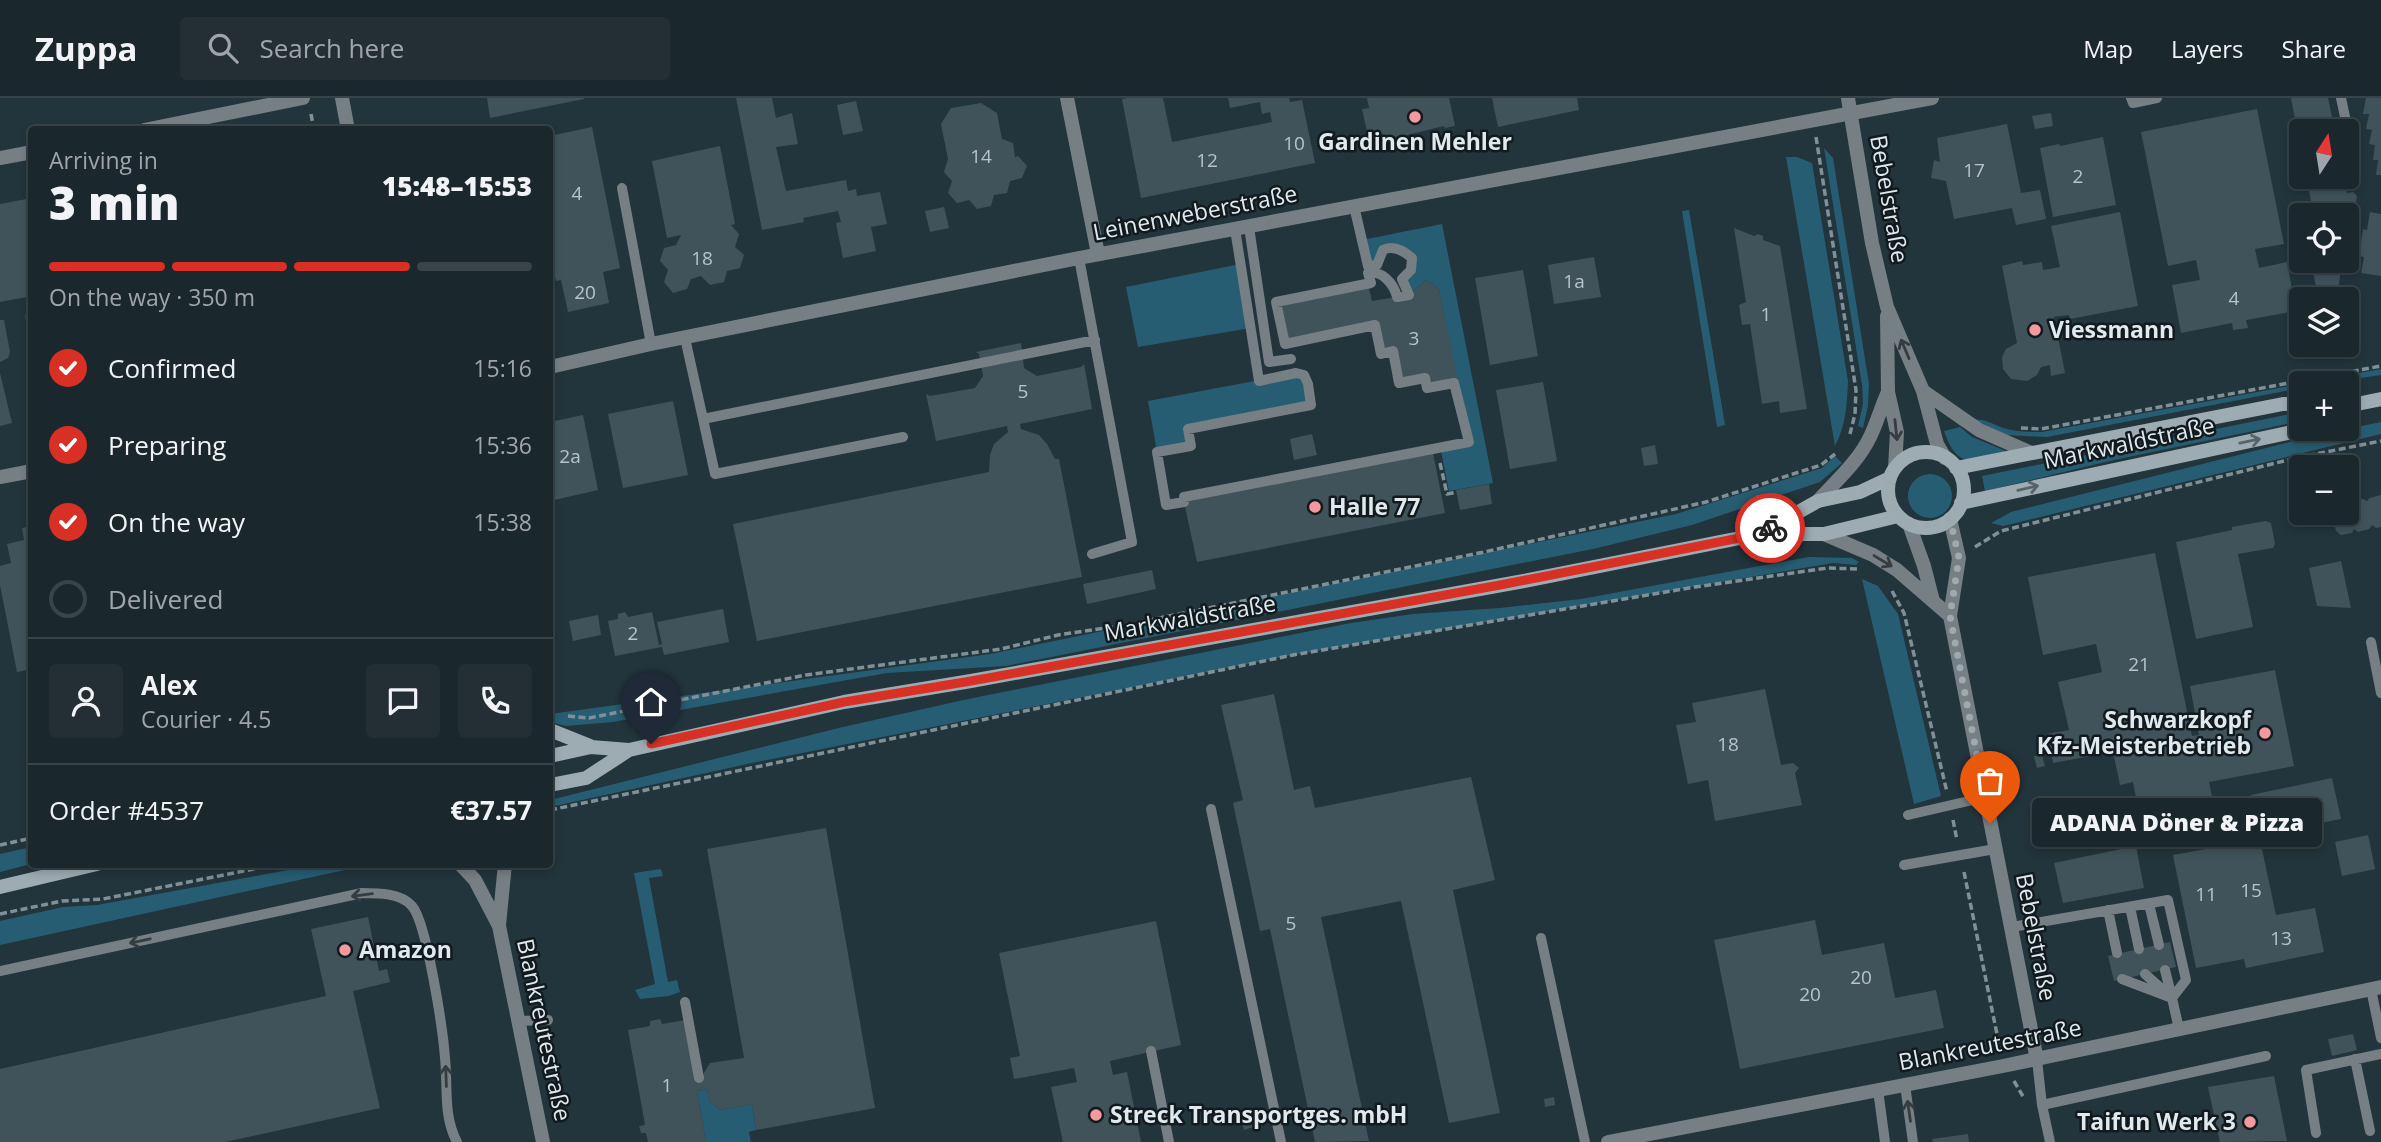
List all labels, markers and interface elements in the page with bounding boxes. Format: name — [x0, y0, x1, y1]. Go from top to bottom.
search box — [180, 17, 670, 80]
text: Zuppa — [35, 26, 138, 71]
icon: search — [204, 29, 242, 67]
text: Search here — [260, 30, 404, 66]
text: Map — [2083, 32, 2133, 65]
text: Layers — [2171, 32, 2244, 65]
text: Share — [2282, 32, 2346, 65]
marker: Gardinen Mehler — [1407, 109, 1423, 125]
north arrow — [2289, 119, 2359, 189]
map controls — [2289, 119, 2359, 525]
place label: Gardinen Mehler — [1318, 125, 1512, 157]
house number: 10 — [1283, 130, 1305, 156]
street label: Bebelstraße — [1863, 132, 1917, 265]
house number: 14 — [970, 143, 992, 169]
text: Arriving in — [49, 144, 158, 176]
house number: 12 — [1196, 147, 1218, 173]
house number: 17 — [1963, 157, 1985, 183]
house number: 2 — [2073, 163, 2083, 189]
text: 15:48–15:53 — [382, 168, 532, 204]
text: 3 min — [49, 171, 180, 233]
street label: Leinenweberstraße — [1090, 177, 1300, 248]
house number: 4 — [572, 180, 583, 206]
button: locate — [2289, 203, 2359, 273]
house number: 18 — [691, 245, 713, 271]
house number: 1a — [1563, 268, 1585, 294]
house number: 20 — [574, 279, 596, 305]
text: On the way · 350 m — [49, 281, 255, 313]
house number: 4 — [2229, 285, 2240, 311]
button: layers — [2289, 287, 2359, 357]
house number: 1 — [1761, 301, 1771, 327]
place label: Viessmann — [2049, 313, 2174, 345]
marker: Viessmann — [2027, 322, 2043, 338]
house number: 3 — [1409, 325, 1419, 351]
one-way arrow — [1898, 339, 1911, 361]
icon: check — [49, 349, 87, 387]
text: Confirmed — [108, 350, 236, 386]
text: 15:16 — [473, 352, 532, 384]
button: + — [2289, 371, 2359, 441]
house number: 5 — [1018, 378, 1028, 404]
street label: Markwaldstraße — [2040, 408, 2217, 476]
one-way arrow — [1889, 418, 1902, 441]
icon: check — [49, 426, 87, 464]
text: Preparing — [108, 427, 226, 463]
text: 15:36 — [473, 429, 532, 461]
one-way arrow — [2238, 433, 2261, 447]
house number: 2a — [559, 443, 581, 469]
button: − — [2289, 455, 2359, 525]
one-way arrow — [2016, 481, 2039, 495]
place label: Halle 77 — [1329, 490, 1420, 522]
courier — [1735, 493, 1805, 563]
marker: Halle 77 — [1307, 499, 1323, 515]
icon: check — [49, 503, 87, 541]
text: On the way — [108, 504, 245, 540]
text: 15:38 — [473, 506, 532, 538]
icon: bike — [1751, 509, 1789, 547]
one-way arrow — [1873, 555, 1893, 569]
text: Delivered — [108, 581, 223, 617]
street label: Markwaldstraße — [1101, 586, 1278, 648]
house number: 2 — [628, 620, 638, 646]
house number: 21 — [2128, 651, 2150, 677]
button: person — [49, 664, 123, 738]
button: chat — [366, 664, 440, 738]
button: phone — [458, 664, 532, 738]
text: Alex — [141, 667, 197, 703]
pin — [621, 672, 681, 744]
icon: home — [632, 683, 670, 721]
text: Courier · 4.5 — [141, 703, 271, 735]
place label: Schwarzkopf Kfz-Meisterbetrieb — [2037, 703, 2252, 761]
marker: Schwarzkopf Kfz-Meisterbetrieb — [2257, 725, 2273, 741]
house number: 18 — [1717, 731, 1739, 757]
pin — [1960, 751, 2020, 823]
icon: bag — [1971, 762, 2009, 800]
text: Order #4537 — [49, 792, 204, 828]
text: €37.57 — [450, 792, 532, 828]
callout: ADANA Döner & Pizza — [2032, 798, 2322, 848]
text: ADANA Döner & Pizza — [2050, 806, 2304, 838]
street label: Bebelstraße — [2009, 870, 2065, 1003]
house number: 15 — [2240, 877, 2262, 903]
house number: 11 — [2195, 881, 2217, 907]
one-way arrow — [351, 888, 374, 901]
house number: 5 — [1286, 910, 1296, 936]
house number: 13 — [2270, 925, 2292, 951]
place label: Amazon — [359, 933, 452, 965]
one-way arrow — [129, 935, 152, 949]
street label: Blankreutestraße — [510, 936, 580, 1124]
marker: Amazon — [337, 942, 353, 958]
house number: 20 — [1850, 964, 1872, 990]
house number: 20 — [1799, 981, 1821, 1007]
street label: Blankreutestraße — [1896, 1011, 2084, 1077]
one-way arrow — [440, 1065, 453, 1088]
house number: 1 — [662, 1072, 672, 1098]
place label: Streck Transportges. mbH — [1110, 1098, 1407, 1130]
one-way arrow — [1902, 1100, 1915, 1123]
place label: Taifun Werk 3 — [2077, 1105, 2236, 1137]
marker: Streck Transportges. mbH — [1088, 1107, 1104, 1123]
marker: Taifun Werk 3 — [2242, 1114, 2258, 1130]

